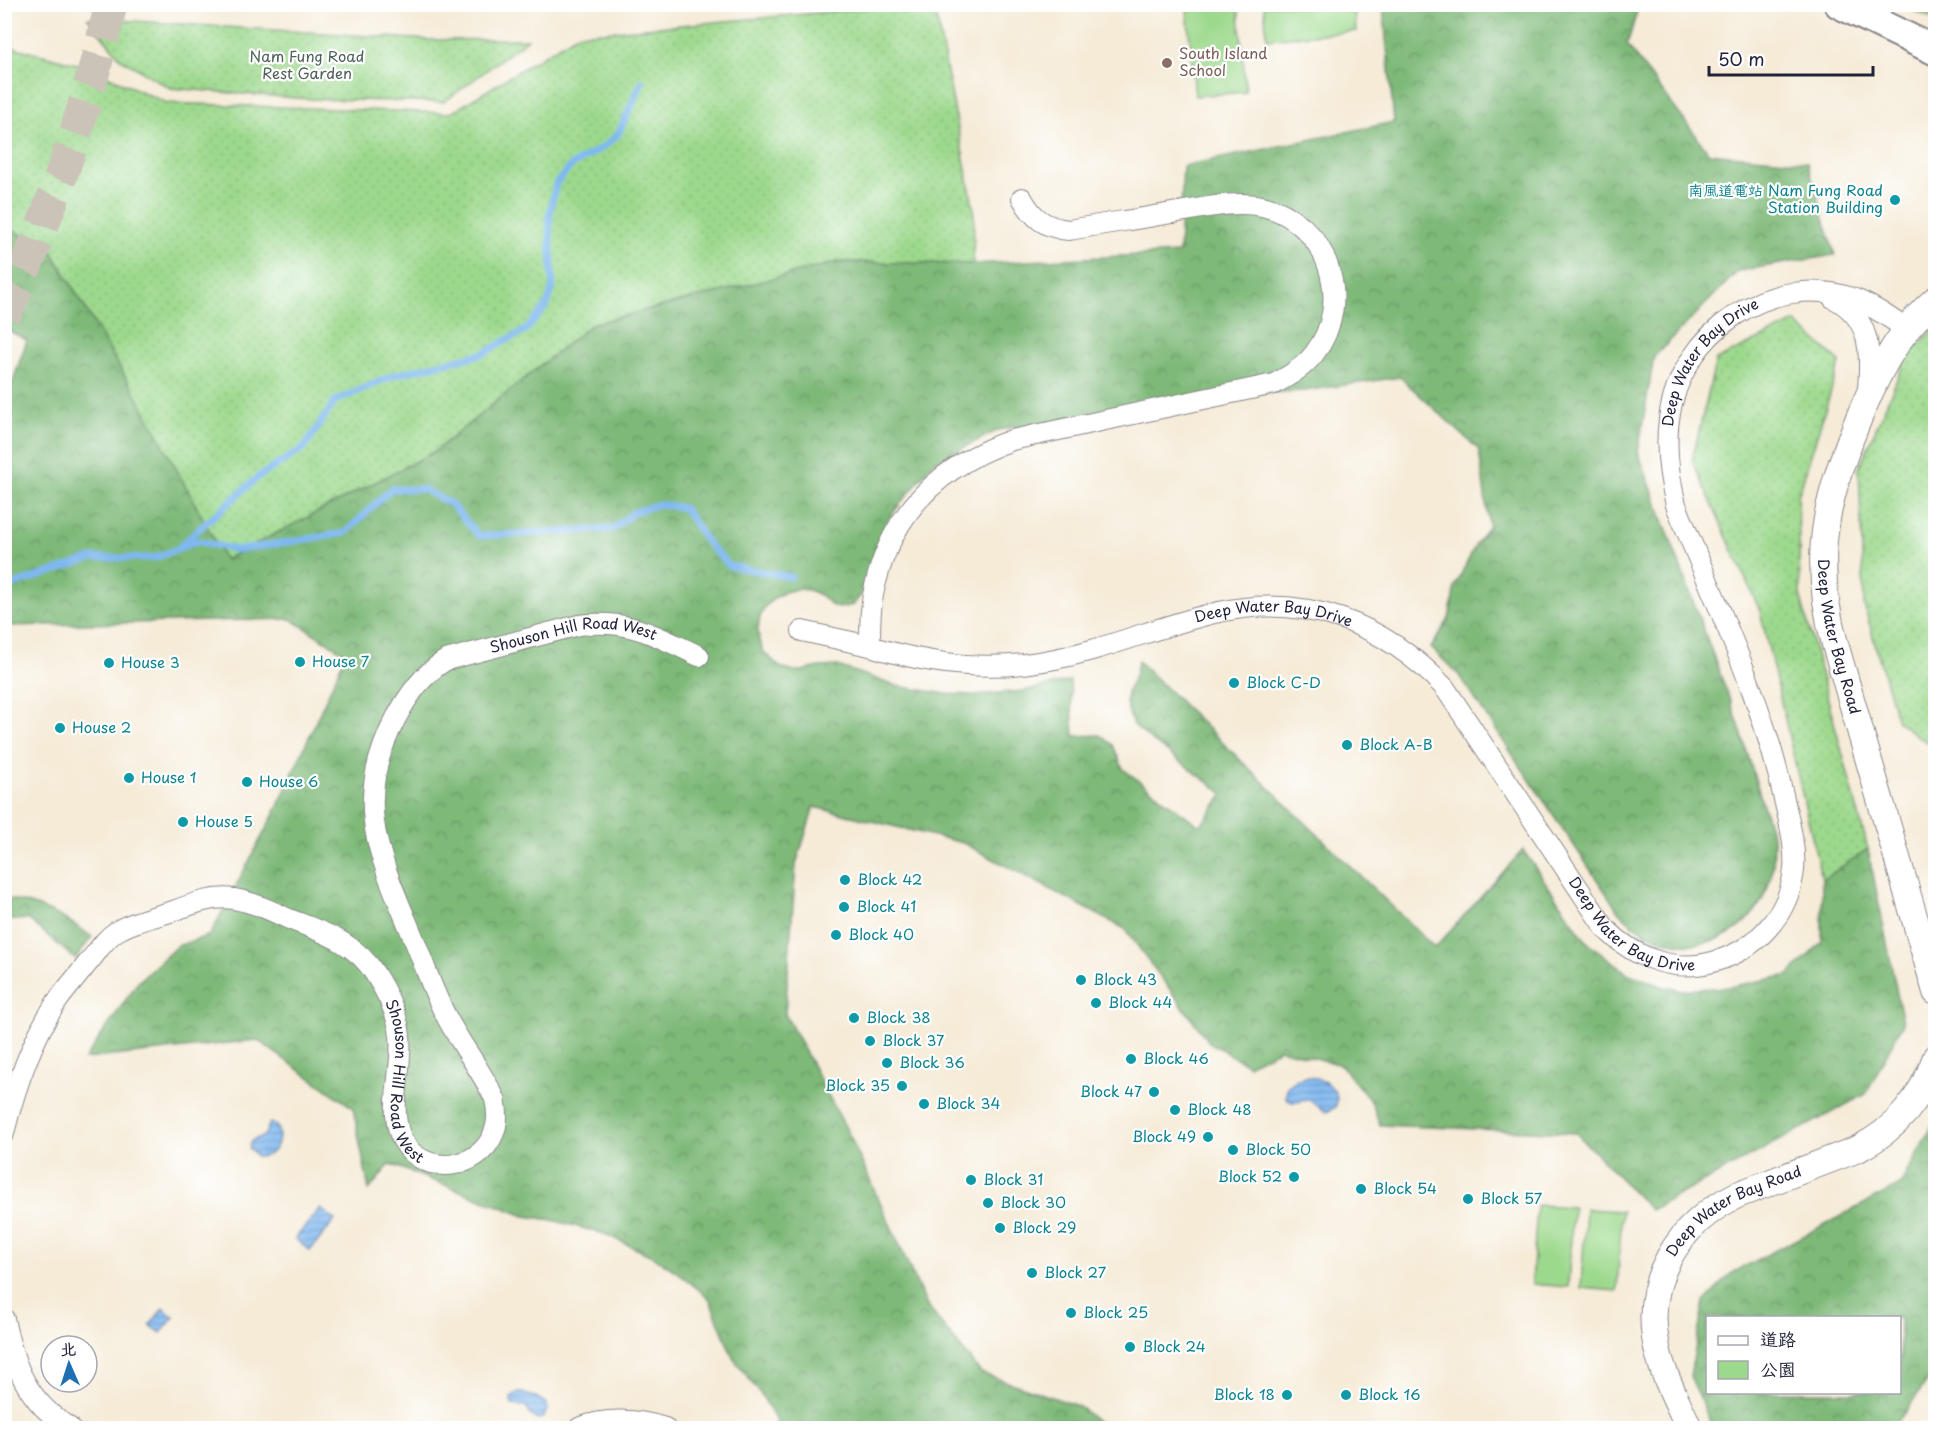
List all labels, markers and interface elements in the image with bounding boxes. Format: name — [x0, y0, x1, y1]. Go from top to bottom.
scale bar — [1709, 39, 1872, 77]
place label: South Island School — [1179, 41, 1268, 81]
park label: Nam Fung Road Rest Garden — [250, 44, 364, 84]
text: 50 m — [1718, 45, 1765, 72]
marker: South Island School — [1160, 56, 1174, 70]
place label: 南風道電站 Nam Fung Road Station Building — [1688, 178, 1883, 218]
marker: 南風道電站 Nam Fung Road Station Building — [1888, 193, 1902, 207]
street label: Deep Water Bay Drive — [1655, 291, 1762, 428]
street label: Deep Water Bay Road — [1813, 559, 1868, 717]
street label: Deep Water Bay Drive — [1192, 593, 1356, 632]
street label: Shouson Hill Road West — [487, 611, 661, 658]
place label: House 7 — [312, 649, 370, 672]
place label: House 3 — [121, 650, 180, 673]
marker: House 7 — [293, 655, 307, 669]
marker: House 3 — [102, 656, 116, 670]
place label: Block C-D — [1246, 670, 1321, 693]
marker: Block C-D — [1227, 676, 1241, 690]
place label: House 2 — [72, 715, 131, 738]
marker: House 2 — [53, 721, 67, 735]
place label: Block A-B — [1359, 732, 1433, 755]
marker: Block A-B — [1340, 738, 1354, 752]
place label: House 1 — [141, 765, 196, 788]
place label: House 6 — [259, 769, 318, 792]
marker: House 1 — [122, 771, 136, 785]
marker: House 6 — [240, 775, 254, 789]
place label: House 5 — [195, 809, 253, 832]
marker: House 5 — [176, 815, 190, 829]
place label: Block 42 — [857, 867, 922, 890]
street label: Deep Water Bay Drive — [1564, 872, 1696, 976]
marker: Block 42 — [838, 873, 852, 887]
place label: Block 41 — [856, 894, 916, 917]
marker: Block 41 — [837, 900, 851, 914]
place label: Block 40 — [848, 922, 914, 945]
marker: Block 40 — [829, 928, 843, 942]
place label: Block 43 — [1093, 967, 1157, 990]
marker: Block 43 — [1074, 973, 1088, 987]
place label: Block 44 — [1108, 990, 1172, 1013]
street label: Shouson Hill Road West — [380, 995, 429, 1168]
marker: Block 44 — [1089, 996, 1103, 1010]
place label: Block 38 — [866, 1005, 931, 1028]
marker: Block 38 — [847, 1011, 861, 1025]
place label: Block 37 — [882, 1028, 944, 1051]
marker: Block 37 — [863, 1034, 877, 1048]
place label: Block 46 — [1143, 1046, 1209, 1069]
place label: Block 36 — [899, 1050, 965, 1073]
marker: Block 46 — [1124, 1052, 1138, 1066]
marker: Block 36 — [880, 1056, 894, 1070]
place label: Block 35 — [825, 1073, 890, 1096]
marker: Block 35 — [895, 1079, 909, 1093]
place label: Block 47 — [1080, 1079, 1142, 1102]
marker: Block 47 — [1147, 1085, 1161, 1099]
place label: Block 34 — [936, 1091, 1000, 1114]
marker: Block 34 — [917, 1097, 931, 1111]
place label: Block 48 — [1187, 1097, 1252, 1120]
marker: Block 48 — [1168, 1103, 1182, 1117]
place label: Block 49 — [1132, 1124, 1196, 1147]
marker: Block 49 — [1201, 1130, 1215, 1144]
place label: Block 50 — [1245, 1137, 1311, 1160]
marker: Block 50 — [1226, 1143, 1240, 1157]
street label: Deep Water Bay Road — [1659, 1159, 1804, 1260]
place label: Block 52 — [1218, 1164, 1282, 1187]
place label: Block 31 — [983, 1167, 1043, 1190]
marker: Block 52 — [1287, 1170, 1301, 1184]
marker: Block 31 — [964, 1173, 978, 1187]
place label: Block 54 — [1373, 1176, 1437, 1199]
marker: Block 54 — [1354, 1182, 1368, 1196]
place label: Block 57 — [1480, 1186, 1543, 1209]
place label: Block 30 — [1000, 1190, 1066, 1213]
marker: Block 57 — [1461, 1192, 1475, 1206]
marker: Block 30 — [981, 1196, 995, 1210]
place label: Block 29 — [1012, 1215, 1076, 1238]
marker: Block 29 — [993, 1221, 1007, 1235]
place label: Block 27 — [1044, 1260, 1107, 1283]
marker: Block 27 — [1025, 1266, 1039, 1280]
place label: Block 25 — [1083, 1300, 1148, 1323]
marker: Block 25 — [1064, 1306, 1078, 1320]
legend — [1706, 1316, 1901, 1394]
text: 道路 — [1760, 1325, 1796, 1352]
north arrow — [39, 1334, 99, 1394]
place label: Block 24 — [1142, 1334, 1206, 1357]
text: 北 — [60, 1336, 77, 1360]
marker: Block 24 — [1123, 1340, 1137, 1354]
text: 公園 — [1760, 1355, 1796, 1382]
place label: Block 18 — [1214, 1382, 1275, 1405]
place label: Block 16 — [1358, 1382, 1421, 1405]
marker: Block 18 — [1280, 1388, 1294, 1402]
marker: Block 16 — [1339, 1388, 1353, 1402]

